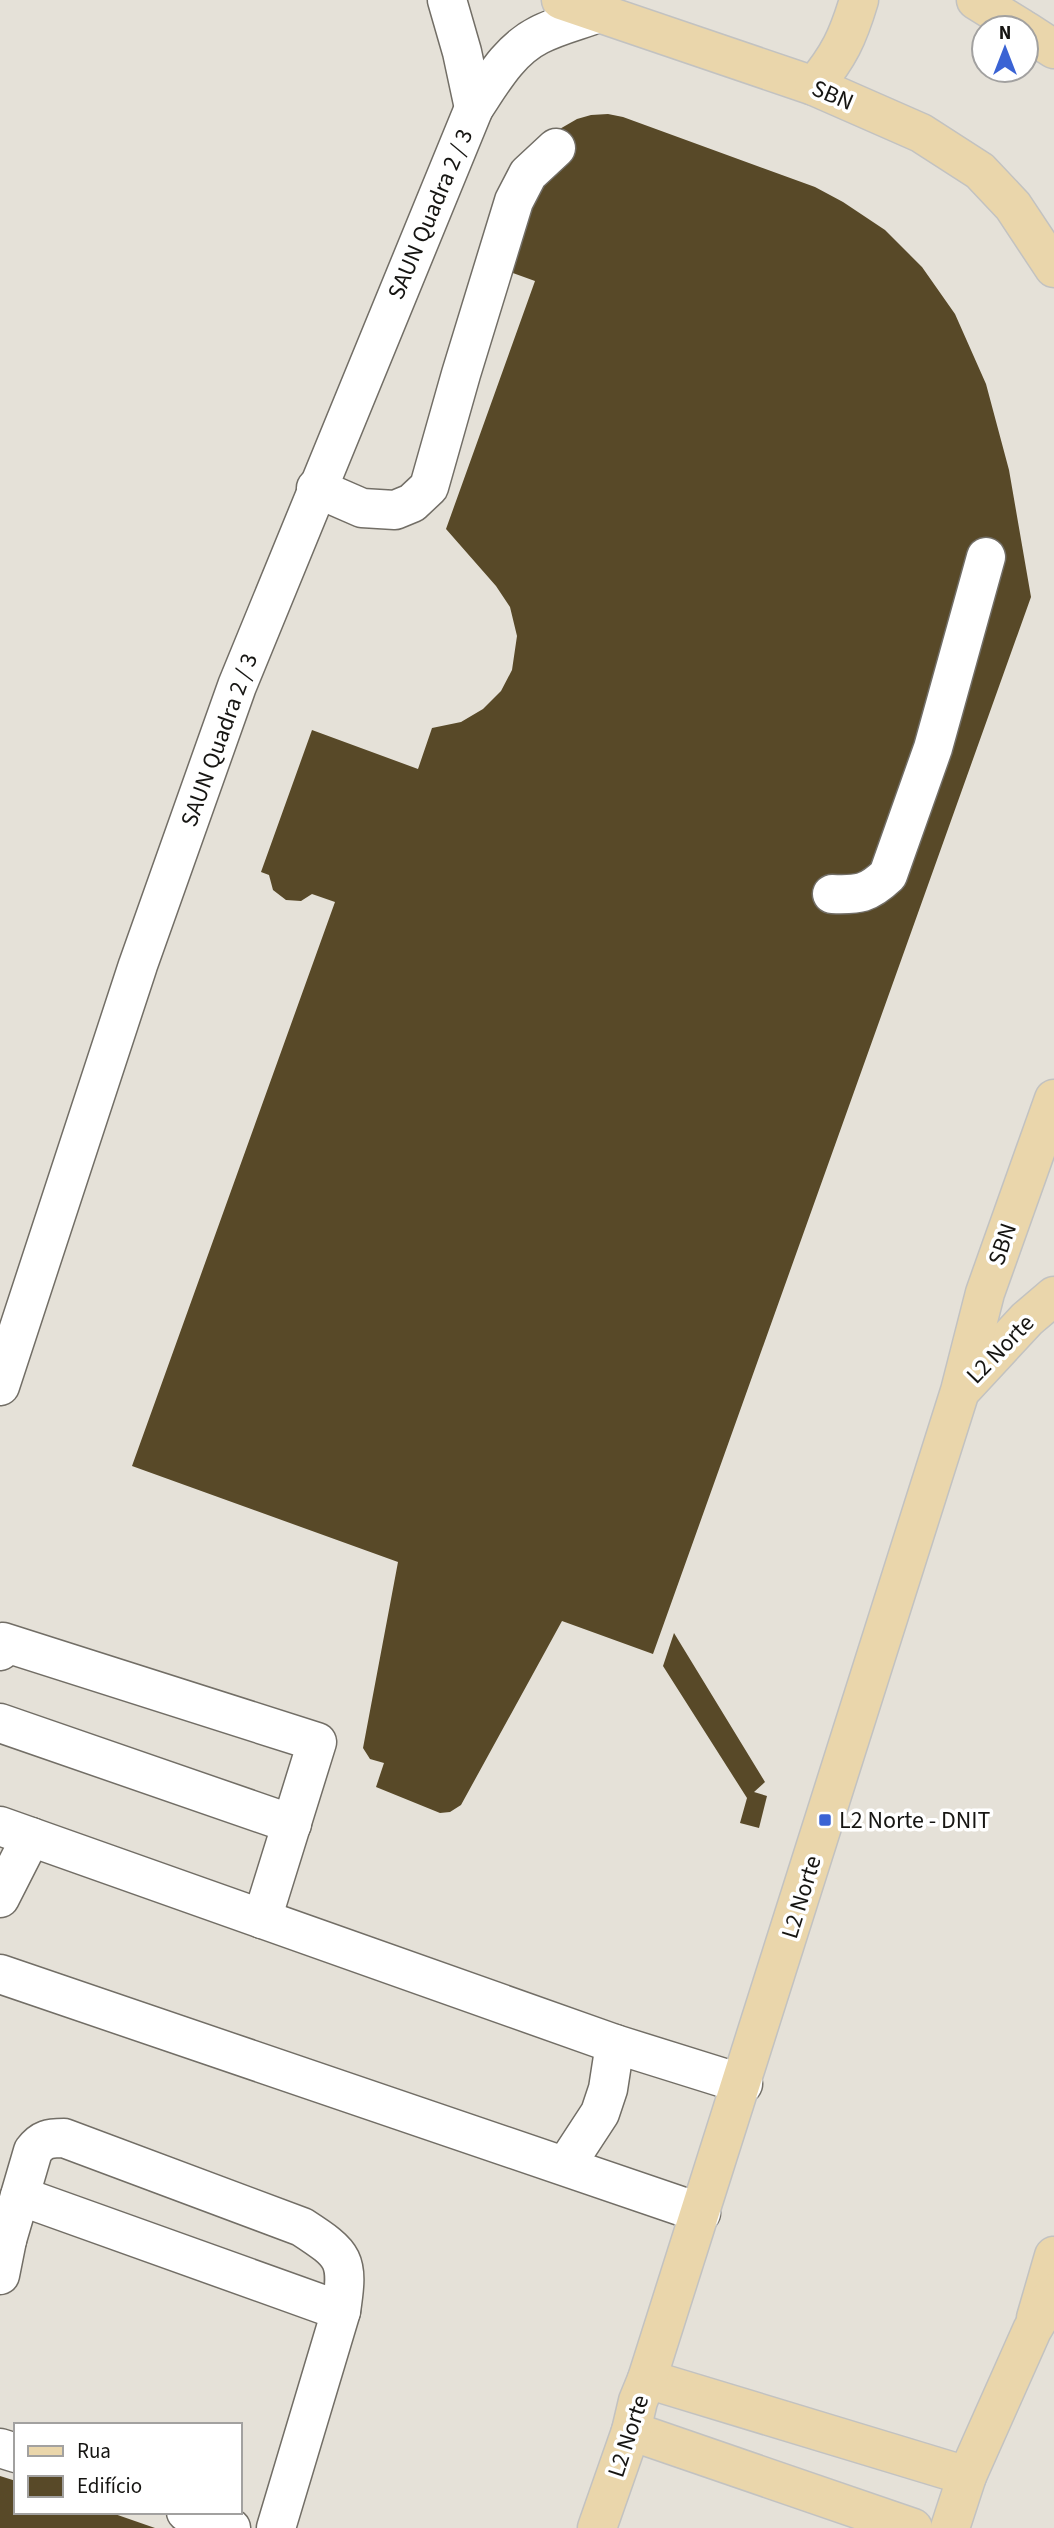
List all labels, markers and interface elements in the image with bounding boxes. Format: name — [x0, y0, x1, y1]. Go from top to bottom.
north arrow — [970, 14, 1040, 84]
text: N — [999, 20, 1011, 47]
street label: SBN — [806, 71, 859, 120]
street label: SAUN Quadra 2 / 3 — [379, 123, 482, 305]
street label: SAUN Quadra 2 / 3 — [172, 649, 267, 832]
street label: SBN — [979, 1218, 1026, 1270]
street label: L2 Norte — [958, 1307, 1042, 1392]
place label: L2 Norte - DNIT — [839, 1803, 991, 1838]
marker: L2 Norte - DNIT — [817, 1812, 833, 1828]
street label: L2 Norte — [772, 1851, 831, 1943]
street label: L2 Norte — [599, 2390, 658, 2482]
legend — [14, 2423, 242, 2514]
text: Rua — [77, 2436, 111, 2466]
text: Edifício — [77, 2471, 142, 2501]

